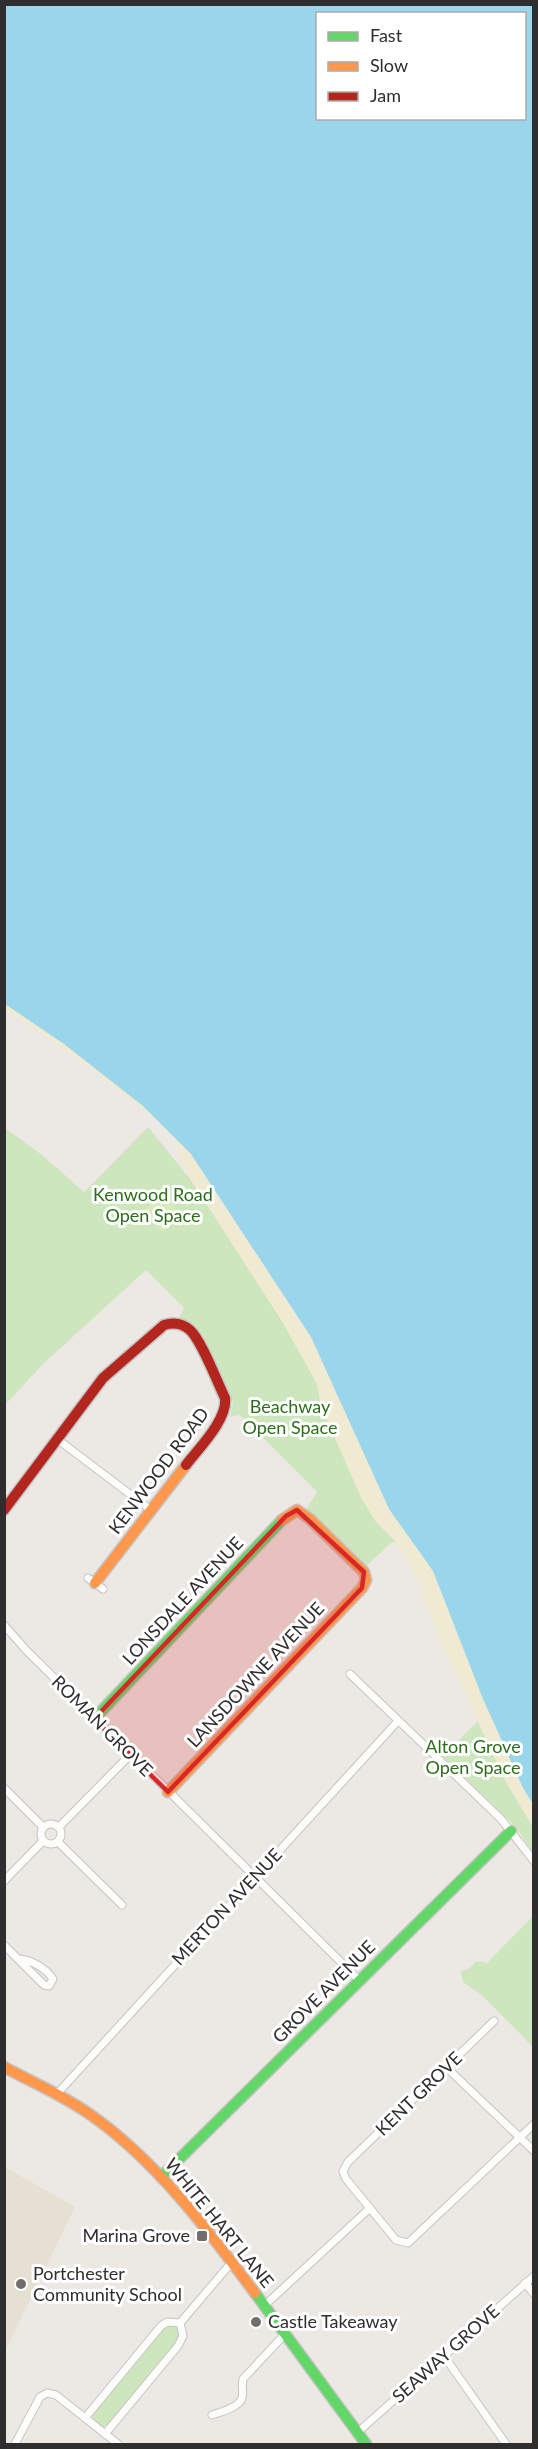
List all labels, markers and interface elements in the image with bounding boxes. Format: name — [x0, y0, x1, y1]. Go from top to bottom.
legend — [316, 12, 526, 120]
text: Fast — [370, 24, 403, 46]
text: Slow — [370, 54, 408, 76]
text: Jam — [370, 84, 401, 106]
park label: Kenwood Road Open Space — [93, 1183, 213, 1226]
park label: Beachway Open Space — [242, 1395, 338, 1438]
street label: KENWOOD ROAD — [103, 1403, 213, 1538]
street label: LONSDALE AVENUE — [117, 1532, 247, 1669]
street label: LANSDOWNE AVENUE — [182, 1597, 328, 1752]
street label: ROMAN GROVE — [48, 1670, 158, 1780]
park label: Alton Grove Open Space — [425, 1735, 521, 1778]
street label: MERTON AVENUE — [167, 1843, 286, 1969]
street label: GROVE AVENUE — [267, 1935, 379, 2047]
street label: KENT GROVE — [370, 2047, 466, 2140]
street label: WHITE HART LANE — [161, 2153, 279, 2292]
place label: Marina Grove — [82, 2224, 190, 2246]
marker: Marina Grove — [195, 2229, 209, 2243]
place label: Portchester Community School — [33, 2262, 182, 2305]
marker: Portchester Community School — [14, 2277, 28, 2291]
street label: SEAWAY GROVE — [387, 2299, 503, 2407]
place label: Castle Takeaway — [268, 2310, 398, 2332]
marker: Castle Takeaway — [249, 2315, 263, 2329]

